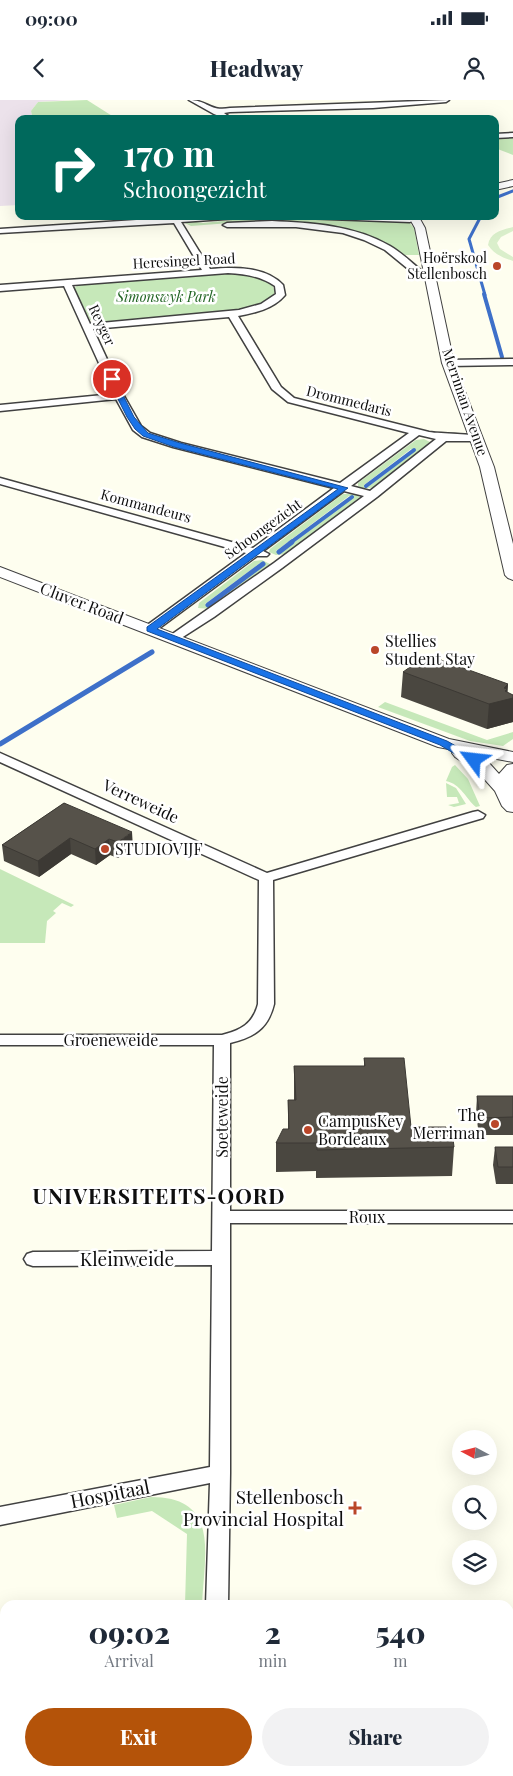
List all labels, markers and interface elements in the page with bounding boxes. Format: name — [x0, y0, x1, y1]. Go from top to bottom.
text: 09:00 — [25, 5, 78, 31]
text: Headway — [210, 53, 303, 83]
icon: back — [25, 54, 53, 82]
icon: person — [460, 54, 488, 82]
text: 170 m — [123, 129, 215, 176]
icon: right — [40, 135, 105, 200]
text: Schoongezicht — [123, 174, 266, 204]
street label: Heresingel Road — [132, 248, 236, 273]
place label: Hoërskool Stellenbosch — [407, 248, 488, 283]
marker: Hoërskool Stellenbosch — [491, 260, 503, 272]
park label: Simonswyk Park — [115, 287, 216, 306]
street label: Reyger — [85, 301, 121, 349]
street label: Merriman Avenue — [438, 346, 493, 458]
pin — [91, 358, 133, 400]
icon: arrive — [98, 365, 126, 393]
street label: Drommedaris — [304, 381, 394, 420]
street label: Kommandeurs — [99, 484, 193, 527]
street label: Schoongezicht — [220, 493, 306, 563]
street label: Cluver Road — [37, 577, 127, 628]
place label: Stellies Student Stay — [385, 630, 475, 669]
marker: Stellies Student Stay — [369, 644, 381, 656]
position arrow — [447, 733, 499, 785]
street label: Verreweide — [99, 773, 183, 827]
place label: STUDIOVIJF — [115, 838, 203, 859]
marker: STUDIOVIJF — [99, 843, 111, 855]
street label: Groeneweide — [64, 1029, 158, 1050]
street label: Soeteweide — [211, 1076, 232, 1158]
place label: The Merriman — [413, 1104, 485, 1143]
place label: CampusKey Bordeaux — [318, 1110, 403, 1149]
marker: The Merriman — [489, 1118, 501, 1130]
marker: CampusKey Bordeaux — [302, 1124, 314, 1136]
district label: UNIVERSITEITS-OORD — [32, 1181, 286, 1209]
street label: Roux — [349, 1206, 386, 1227]
street label: Kleinweide — [80, 1245, 174, 1271]
north arrow — [452, 1430, 498, 1475]
map controls — [452, 1430, 497, 1585]
street label: Hospitaal — [68, 1472, 152, 1513]
place label: Stellenbosch Provincial Hospital — [183, 1483, 345, 1531]
button: search — [452, 1485, 497, 1530]
marker: Stellenbosch Provincial Hospital — [348, 1501, 362, 1515]
button: layers — [452, 1540, 497, 1585]
text: 09:02 — [88, 1612, 170, 1652]
text: 2 — [265, 1612, 281, 1652]
text: 540 — [375, 1612, 426, 1652]
text: Arrival — [105, 1650, 154, 1671]
text: min — [259, 1650, 287, 1671]
text: m — [393, 1650, 408, 1671]
button: Exit — [25, 1708, 252, 1766]
button: Share — [262, 1708, 489, 1766]

